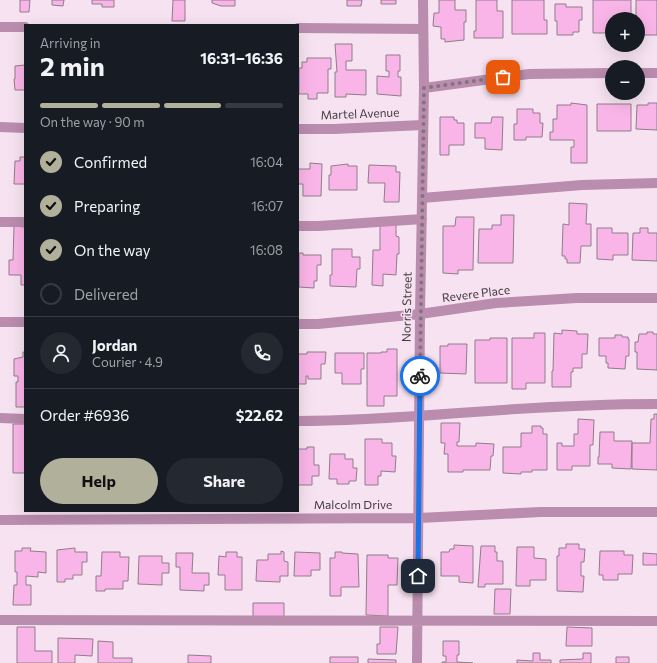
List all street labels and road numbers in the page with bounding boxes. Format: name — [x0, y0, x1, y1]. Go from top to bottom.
street label: Martel Avenue — [320, 105, 400, 121]
street label: Norris Street — [398, 272, 414, 342]
street label: Revere Place — [441, 282, 511, 304]
street label: Malcolm Drive — [314, 497, 392, 511]

